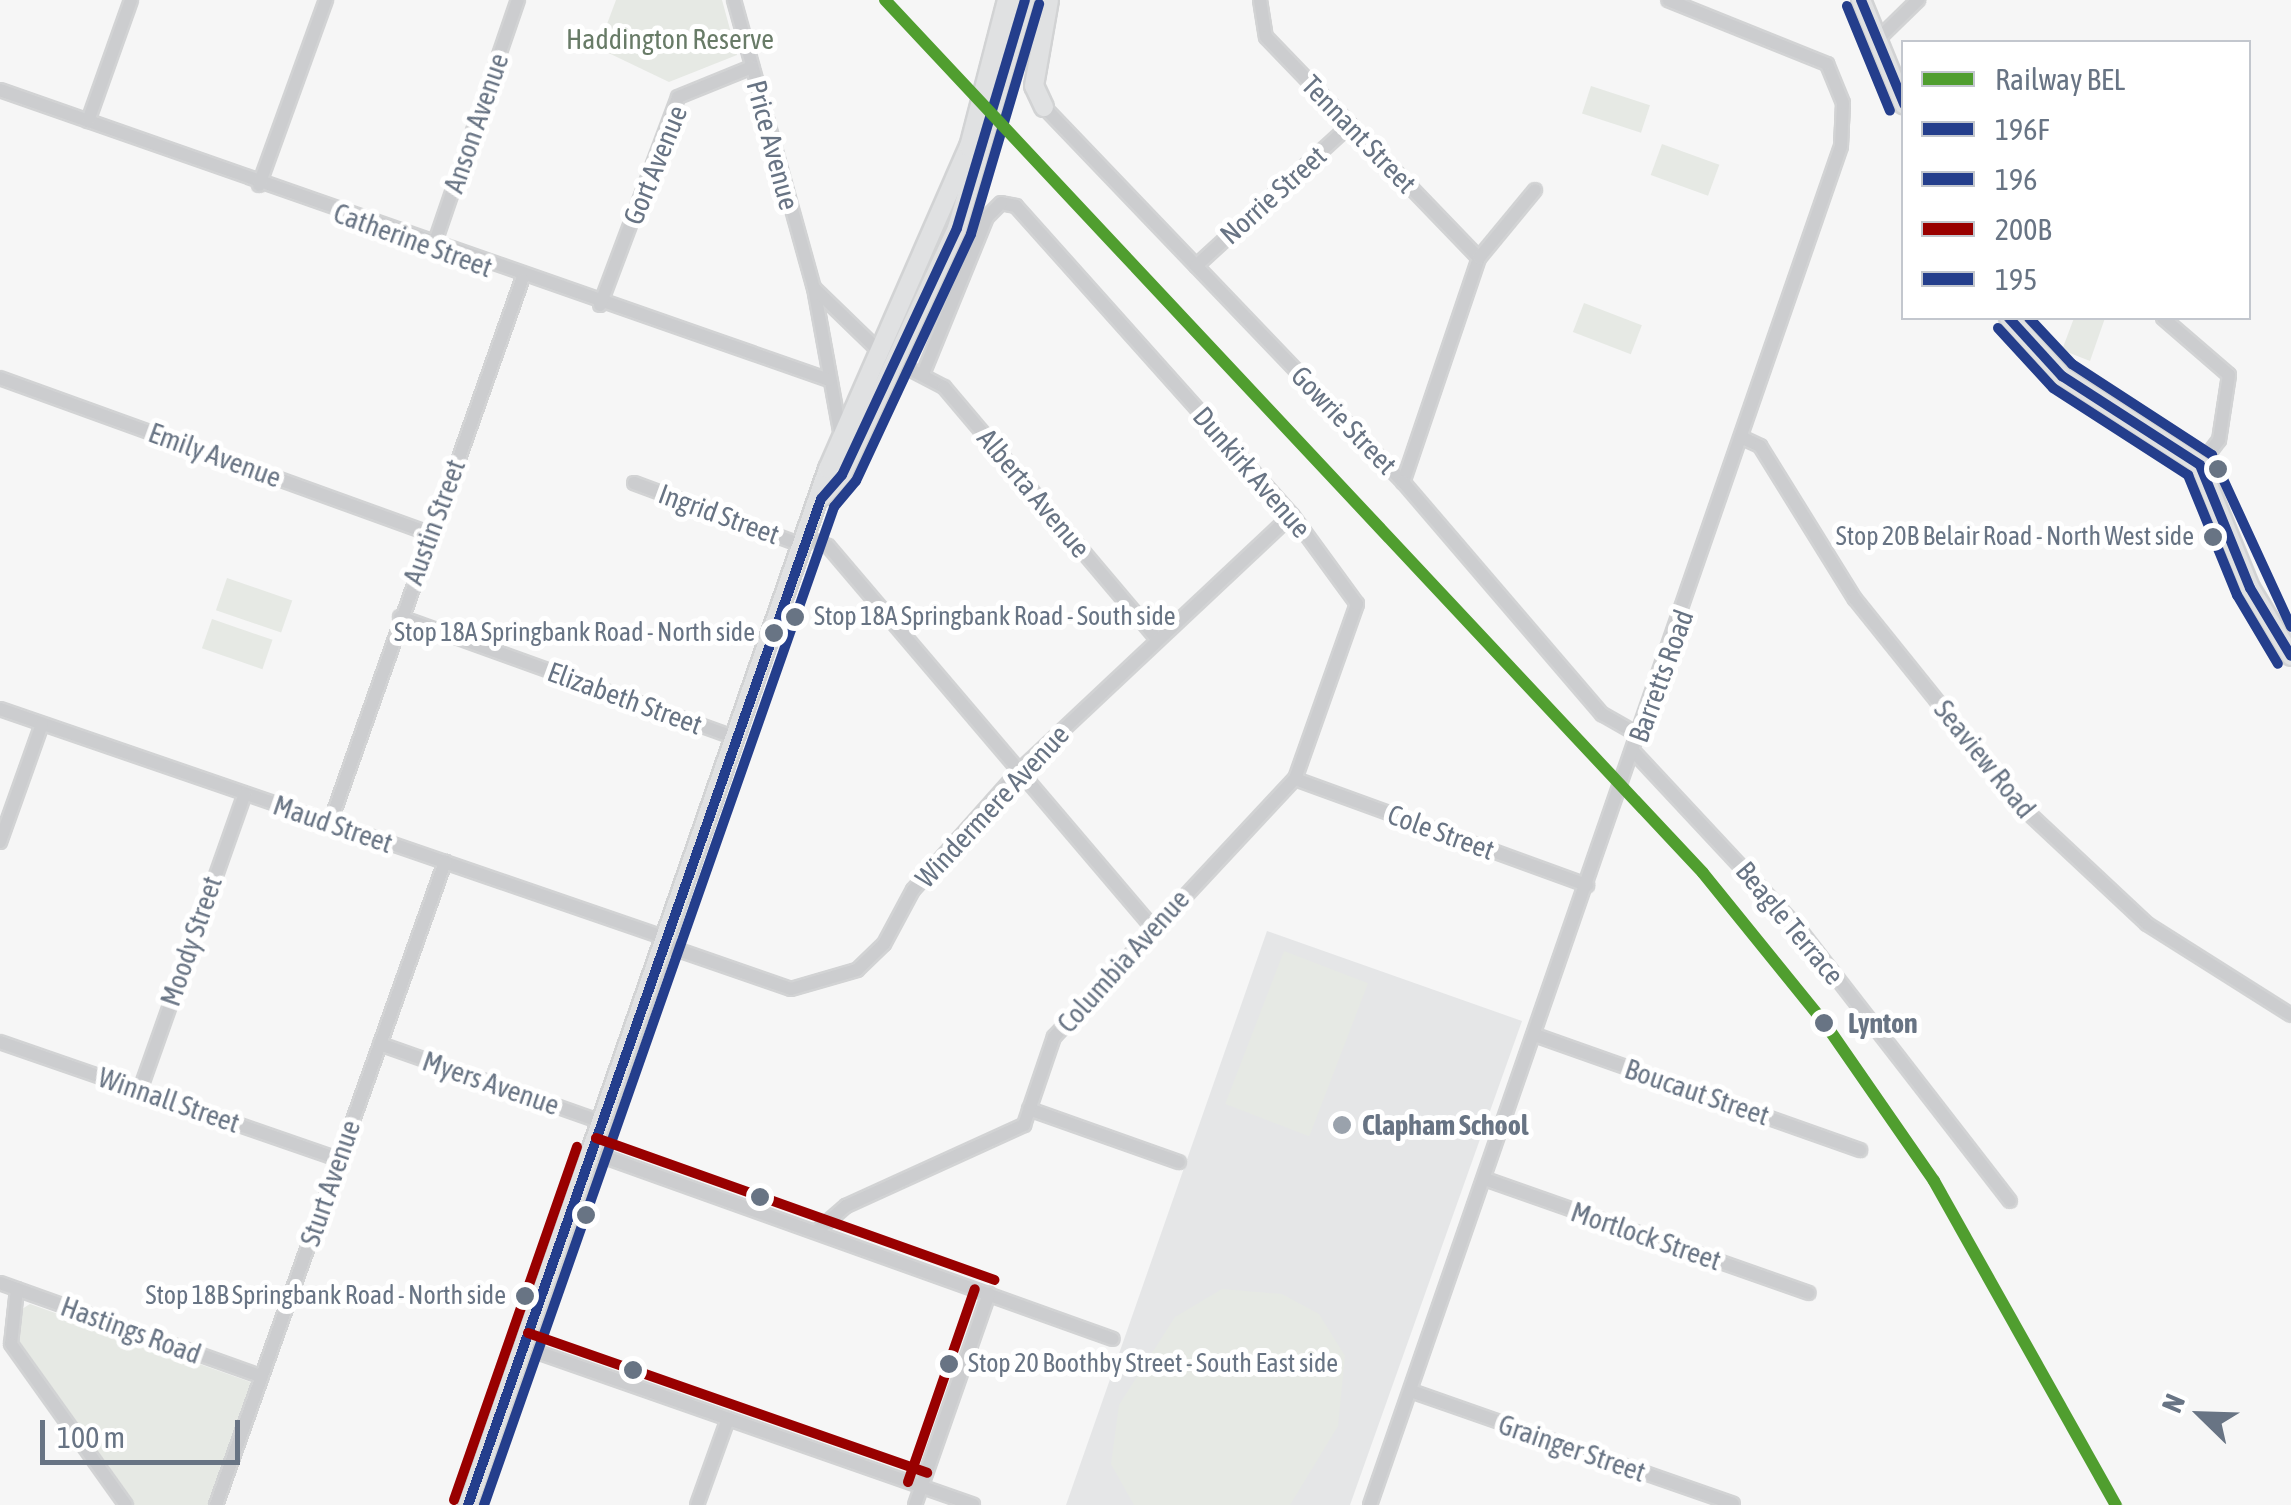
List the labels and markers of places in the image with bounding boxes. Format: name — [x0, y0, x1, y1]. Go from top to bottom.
unlabelled marker — [2208, 459, 2228, 479]
place label: Stop 20B Belair Road - North West side — [1836, 521, 2194, 553]
marker: Stop 20B Belair Road - North West side — [2203, 527, 2223, 547]
place label: Stop 18A Springbank Road - South side — [814, 601, 1176, 633]
marker: Stop 18A Springbank Road - South side — [785, 607, 805, 627]
place label: Stop 18A Springbank Road - North side — [394, 617, 755, 649]
marker: Stop 18A Springbank Road - North side — [764, 623, 784, 643]
place label: Lynton — [1848, 1006, 1918, 1040]
marker: Lynton — [1809, 1008, 1839, 1038]
place label: Clapham School — [1362, 1108, 1528, 1142]
marker: Clapham School — [1331, 1114, 1353, 1136]
unlabelled marker — [750, 1187, 770, 1207]
unlabelled marker — [576, 1205, 596, 1225]
place label: Stop 18B Springbank Road - North side — [146, 1280, 506, 1312]
marker: Stop 18B Springbank Road - North side — [515, 1286, 535, 1306]
place label: Stop 20 Boothby Street - South East side — [968, 1348, 1338, 1380]
marker: Stop 20 Boothby Street - South East side — [939, 1354, 959, 1374]
unlabelled marker — [623, 1360, 643, 1380]

